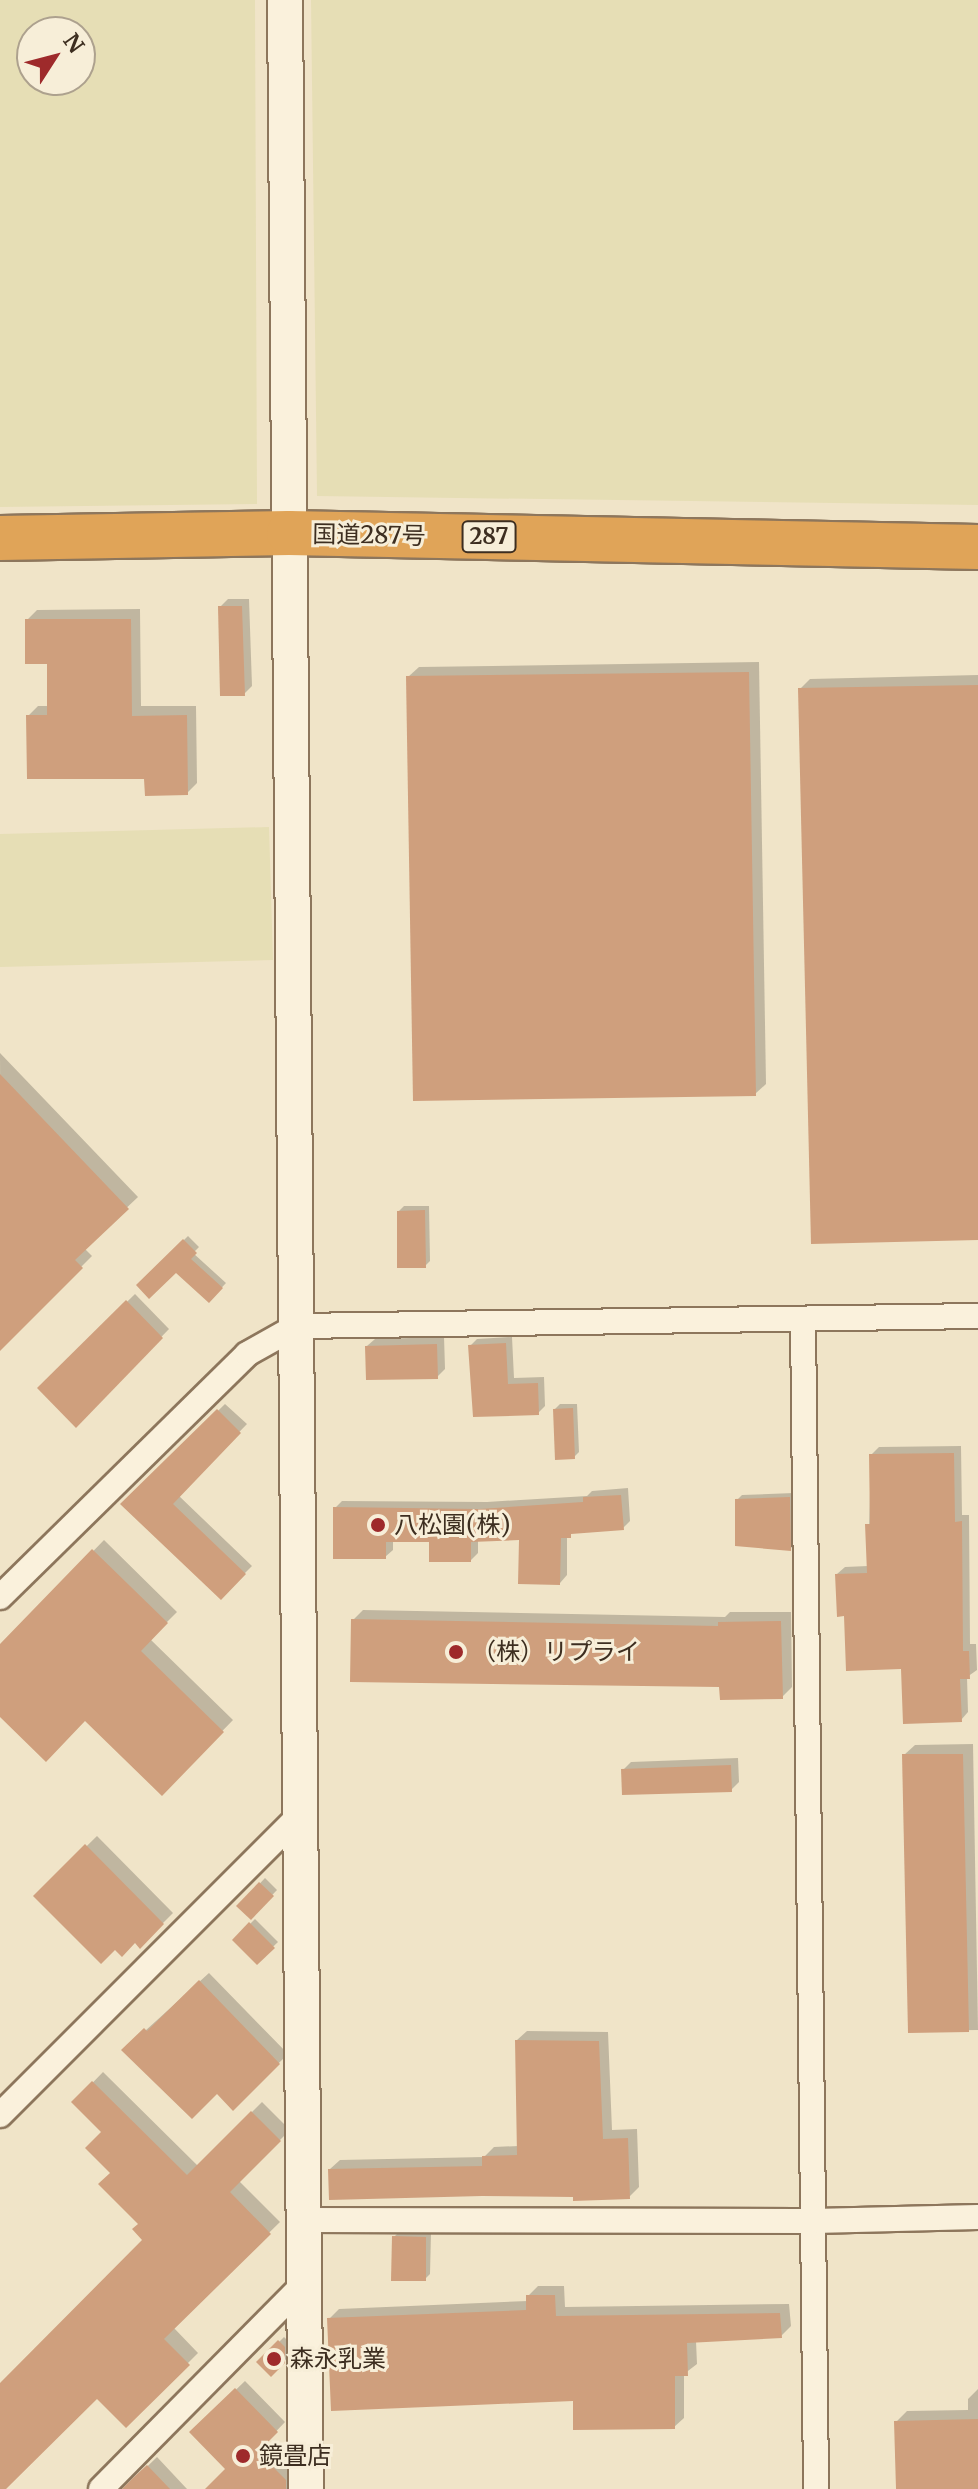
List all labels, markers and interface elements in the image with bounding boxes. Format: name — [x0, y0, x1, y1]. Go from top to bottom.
north arrow — [16, 16, 96, 96]
text: N — [57, 28, 90, 58]
road number: 287 — [461, 519, 517, 555]
street label: 国道287号 — [312, 520, 426, 550]
place label: 八松園(株) — [394, 1511, 511, 1539]
marker: 八松園(株) — [369, 1516, 387, 1534]
place label: （株）リプライ — [472, 1638, 640, 1666]
marker: （株）リプライ — [447, 1643, 465, 1661]
place label: 森永乳業 — [290, 2345, 386, 2373]
marker: 森永乳業 — [265, 2350, 283, 2368]
place label: 鏡畳店 — [259, 2442, 331, 2470]
marker: 鏡畳店 — [234, 2447, 252, 2465]

